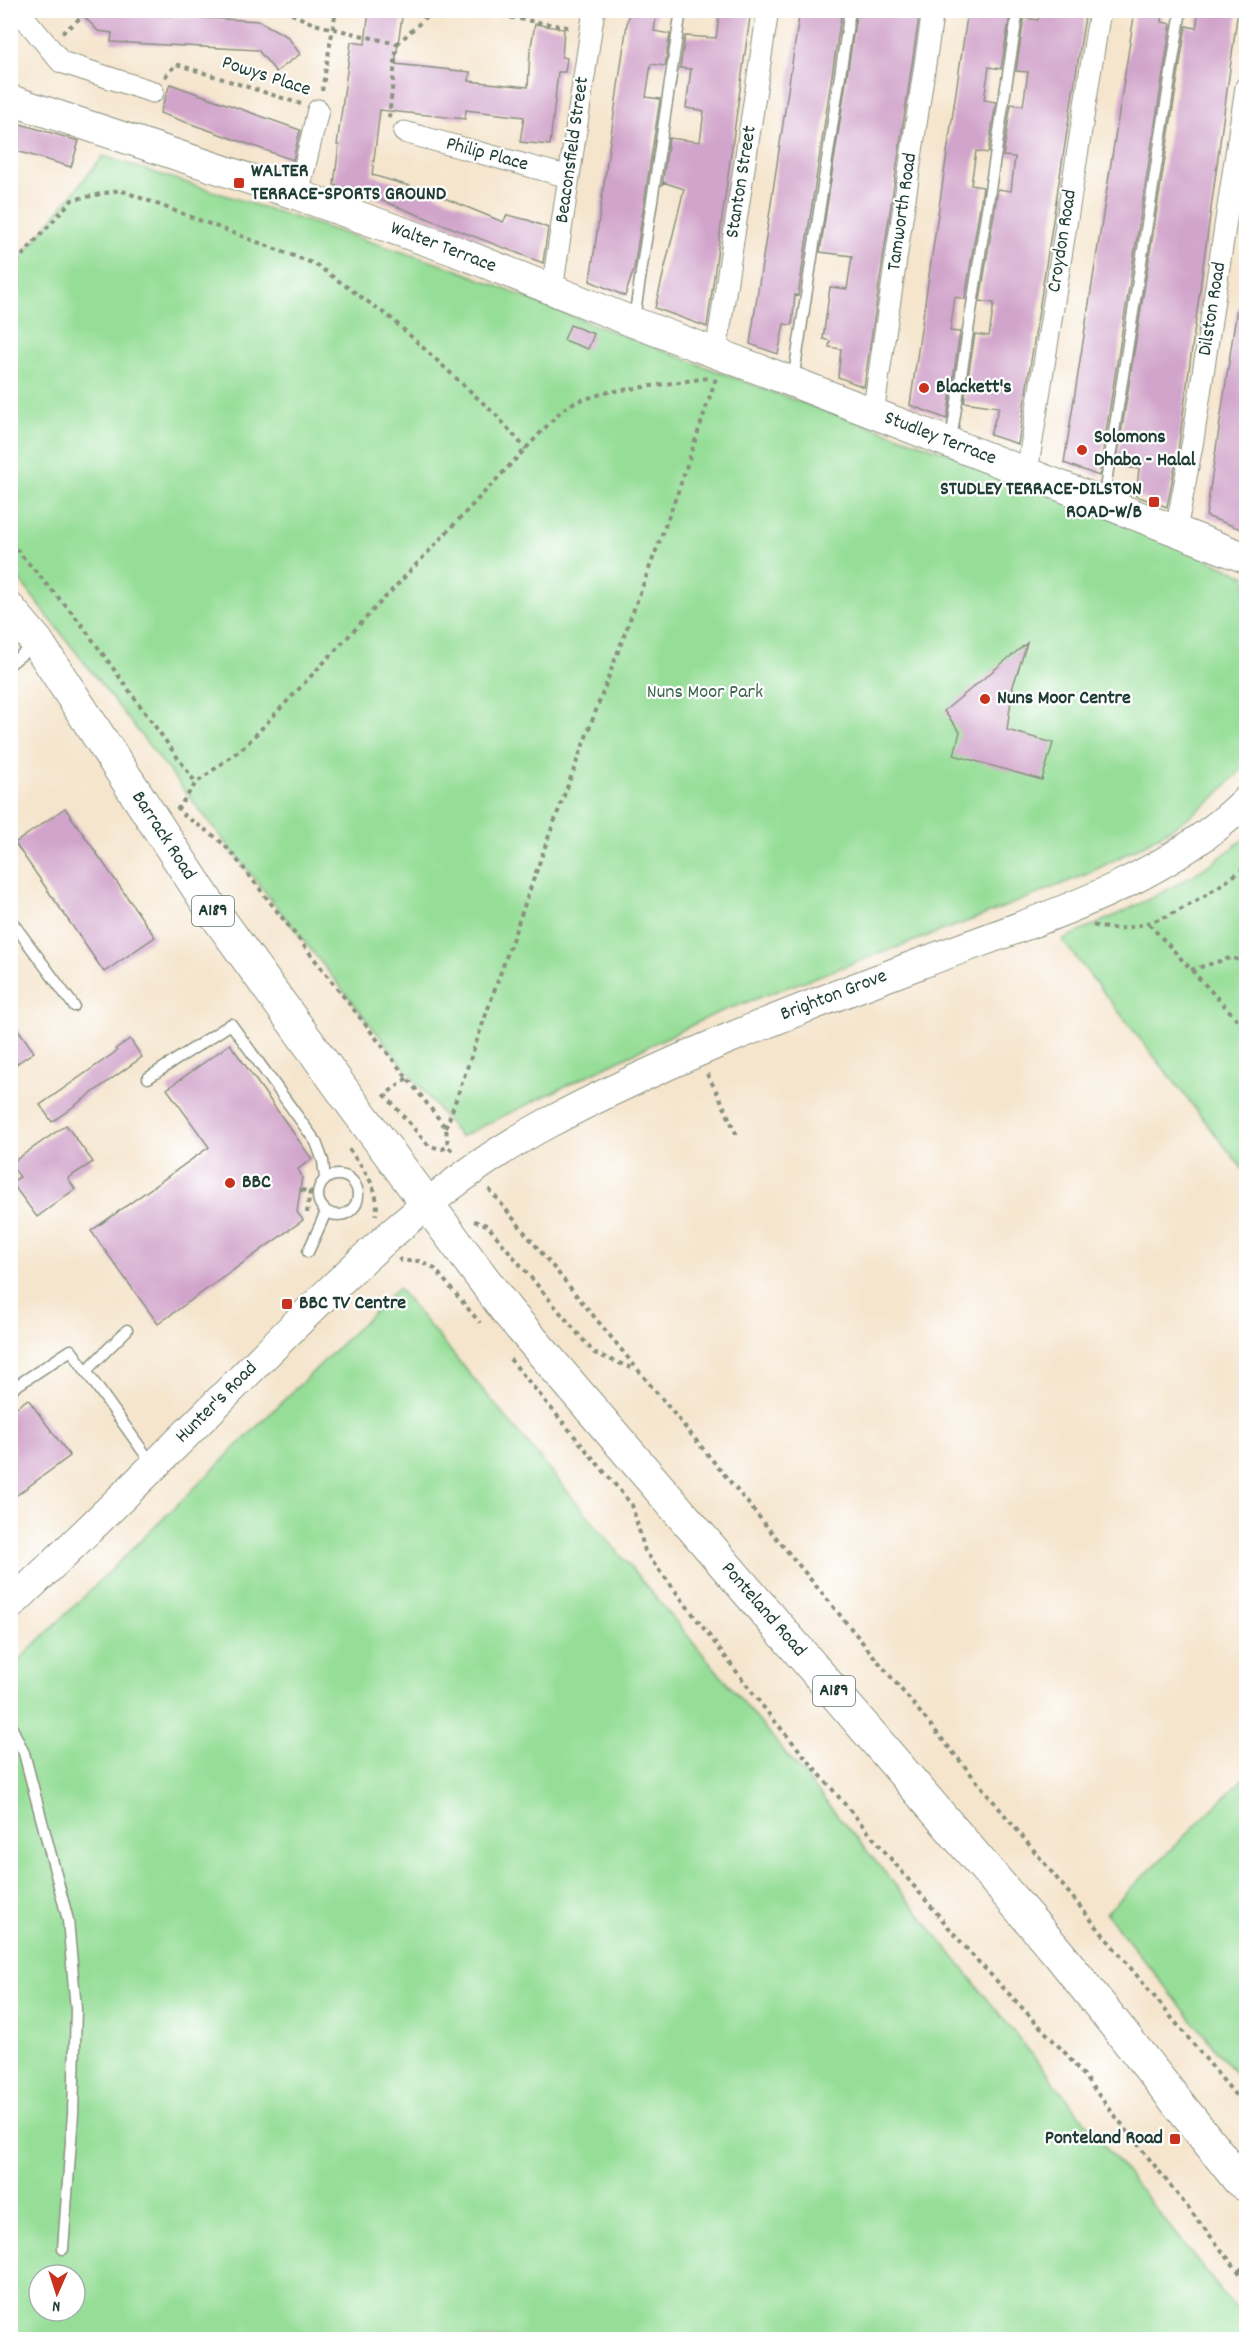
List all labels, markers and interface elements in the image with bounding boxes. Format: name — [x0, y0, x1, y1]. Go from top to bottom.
street label: Powys Place — [218, 49, 314, 105]
street label: Beaconsfield Street — [549, 75, 597, 225]
street label: Stanton Street — [719, 124, 765, 240]
street label: Philip Place — [443, 131, 531, 179]
street label: Tamworth Road — [881, 151, 925, 273]
place label: WALTER TERRACE-SPORTS GROUND — [251, 158, 447, 209]
marker: WALTER TERRACE-SPORTS GROUND — [232, 176, 246, 190]
street label: Croydon Road — [1041, 188, 1085, 294]
street label: Walter Terrace — [386, 215, 500, 281]
street label: Dilston Road — [1192, 260, 1234, 358]
place label: Blackett's — [936, 374, 1012, 402]
marker: Blackett's — [917, 381, 931, 395]
street label: Studley Terrace — [880, 405, 1000, 473]
place label: Solomons Dhaba - Halal — [1094, 424, 1196, 475]
marker: Solomons Dhaba - Halal — [1075, 443, 1089, 457]
place label: STUDLEY TERRACE-DILSTON ROAD-W/B — [940, 476, 1142, 527]
marker: STUDLEY TERRACE-DILSTON ROAD-W/B — [1147, 495, 1161, 509]
park label: Nuns Moor Park — [647, 679, 763, 707]
place label: Nuns Moor Centre — [997, 685, 1131, 713]
marker: Nuns Moor Centre — [978, 692, 992, 706]
street label: Barrack Road — [124, 786, 202, 886]
road number: A189 — [192, 896, 234, 926]
street label: Brighton Grove — [777, 963, 892, 1029]
place label: BBC — [242, 1169, 271, 1197]
marker: BBC — [223, 1176, 237, 1190]
place label: BBC TV Centre — [299, 1290, 406, 1318]
marker: BBC TV Centre — [280, 1297, 294, 1311]
street label: Hunter's Road — [170, 1356, 264, 1450]
street label: Ponteland Road — [714, 1556, 812, 1664]
road number: A189 — [813, 1676, 855, 1706]
place label: Ponteland Road — [1045, 2125, 1163, 2153]
marker: Ponteland Road — [1168, 2132, 1182, 2146]
north arrow — [27, 2263, 87, 2323]
text: N — [52, 2294, 61, 2317]

